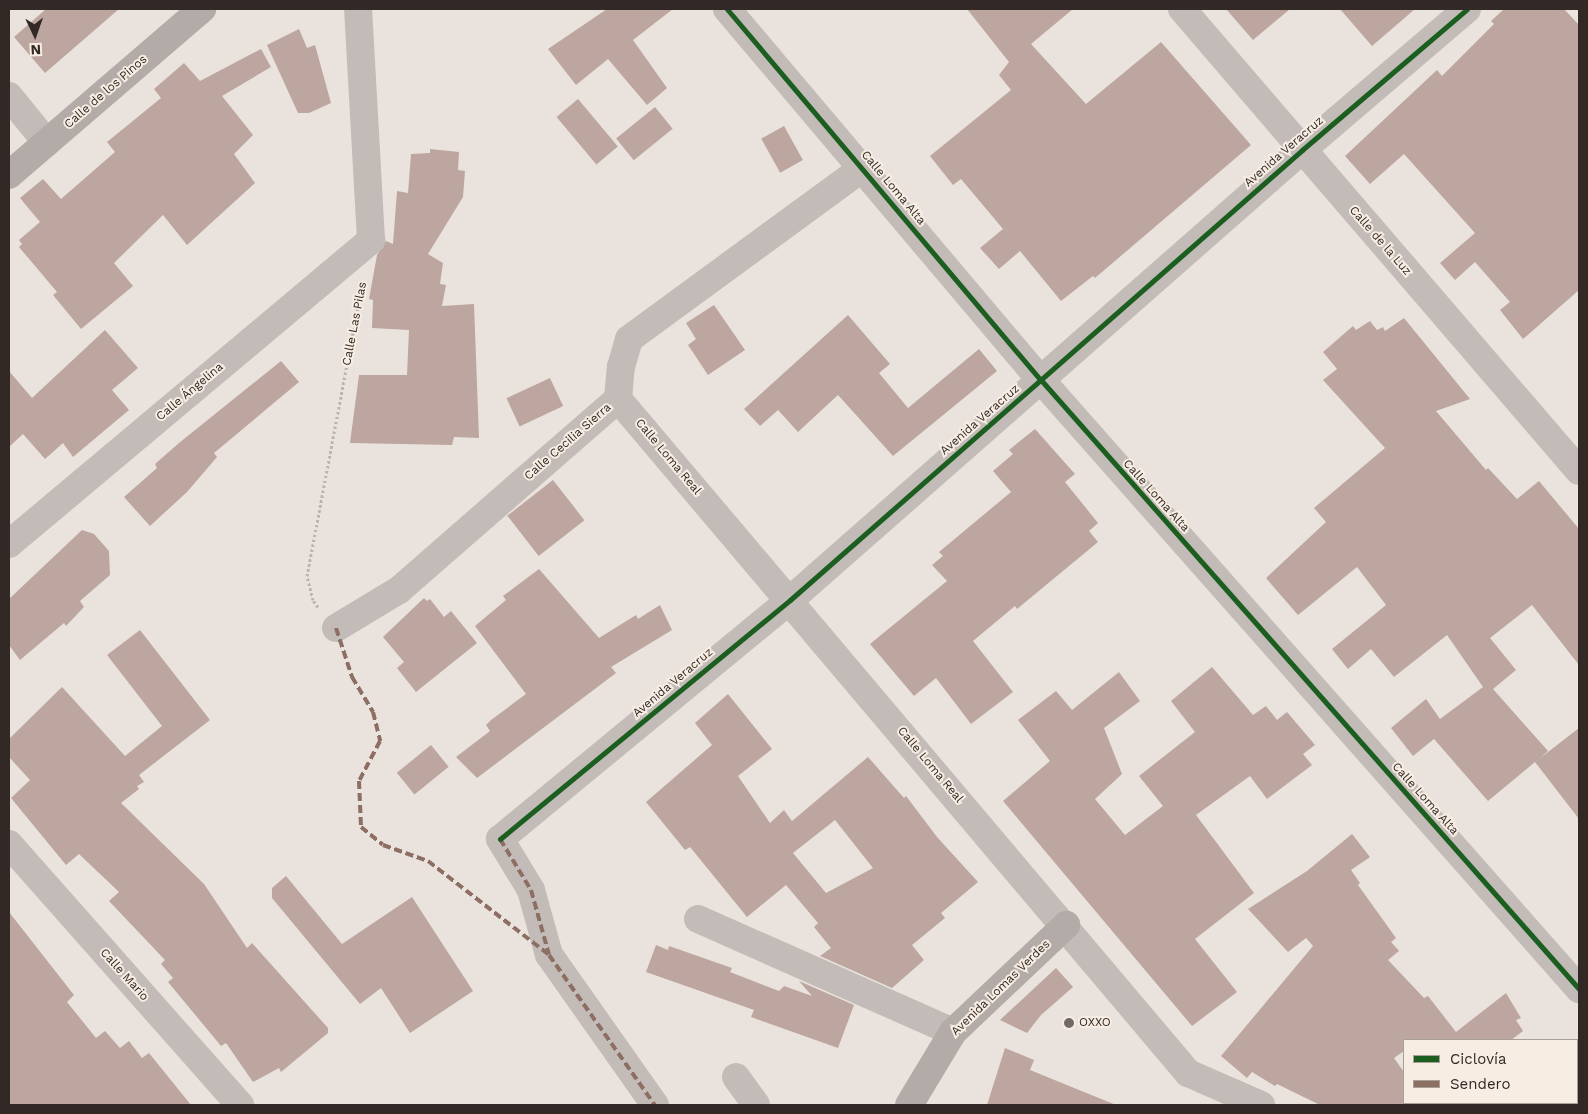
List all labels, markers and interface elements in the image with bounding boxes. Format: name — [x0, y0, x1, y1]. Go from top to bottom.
north arrow — [10, 10, 60, 60]
text: N — [30, 42, 41, 58]
street label: Calle de los Pinos — [62, 52, 150, 132]
street label: Avenida Veracruz — [1241, 113, 1327, 191]
street label: Calle Loma Alta — [858, 148, 928, 228]
street label: Calle de la Luz — [1346, 203, 1414, 279]
street label: Calle Las Pilas — [340, 281, 370, 367]
street label: Calle Ángelina — [154, 360, 226, 424]
street label: Avenida Veracruz — [937, 381, 1023, 459]
street label: Calle Cecilia Sierra — [522, 400, 614, 484]
street label: Calle Loma Real — [632, 416, 704, 498]
street label: Calle Loma Alta — [1120, 457, 1192, 535]
street label: Avenida Veracruz — [630, 645, 716, 721]
street label: Calle Loma Real — [894, 724, 966, 806]
street label: Calle Loma Alta — [1389, 760, 1461, 838]
street label: Avenida Lomas Verdes — [948, 937, 1054, 1039]
street label: Calle Mario — [97, 946, 151, 1004]
place label: OXXO — [1079, 1016, 1111, 1030]
marker: OXXO — [1063, 1017, 1075, 1029]
legend — [1403, 1039, 1578, 1104]
text: Ciclovía — [1450, 1050, 1507, 1068]
text: Sendero — [1450, 1075, 1511, 1093]

